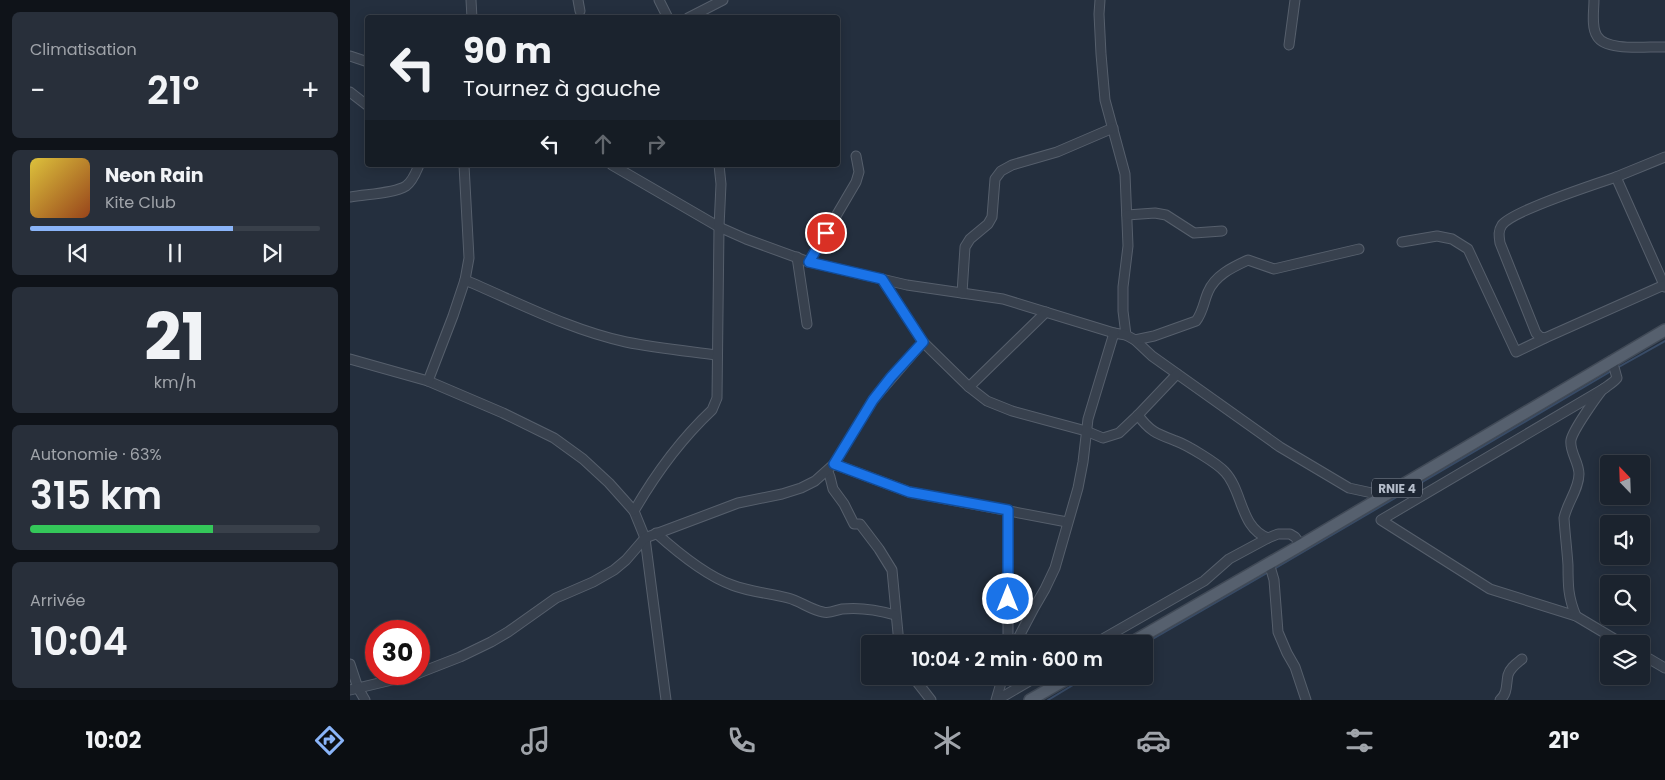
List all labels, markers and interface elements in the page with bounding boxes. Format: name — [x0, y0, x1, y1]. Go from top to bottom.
text: 90 m — [463, 26, 552, 75]
icon: left — [380, 35, 445, 100]
text: Climatisation — [30, 38, 137, 61]
text: 21° — [147, 64, 199, 117]
text: − — [30, 71, 45, 110]
text: + — [301, 71, 320, 110]
text: Tournez à gauche — [463, 73, 661, 104]
icon: left — [536, 130, 564, 158]
icon: ahead — [589, 130, 617, 158]
icon: right — [642, 130, 670, 158]
text: Neon Rain — [105, 162, 204, 189]
text: Kite Club — [105, 191, 176, 214]
pin — [805, 212, 847, 254]
icon: arrive — [812, 219, 840, 247]
icon: previous — [64, 239, 92, 267]
icon: pause — [161, 239, 189, 267]
icon: next — [258, 239, 286, 267]
text: 21 — [144, 292, 206, 383]
text: km/h — [154, 371, 196, 394]
text: Autonomie · 63% — [30, 443, 162, 466]
north arrow — [1600, 455, 1650, 505]
map controls — [1600, 455, 1650, 685]
text: 315 km — [30, 469, 162, 522]
road number: RNIE 4 — [1372, 478, 1422, 498]
button: sound — [1600, 515, 1650, 565]
position arrow — [981, 572, 1033, 624]
button: search — [1600, 575, 1650, 625]
text: Arrivée — [30, 589, 85, 612]
text: 10:04 — [30, 615, 128, 668]
speed limit sign: 30 — [365, 620, 430, 685]
button: layers — [1600, 635, 1650, 685]
text: 10:04 · 2 min · 600 m — [911, 646, 1103, 673]
icon: directions — [312, 723, 347, 758]
icon: music — [518, 723, 553, 758]
icon: phone — [724, 723, 759, 758]
icon: climate — [930, 723, 965, 758]
icon: car — [1136, 723, 1171, 758]
icon: filters — [1342, 723, 1377, 758]
text: 10:02 — [86, 725, 141, 756]
text: 21° — [1548, 725, 1579, 756]

